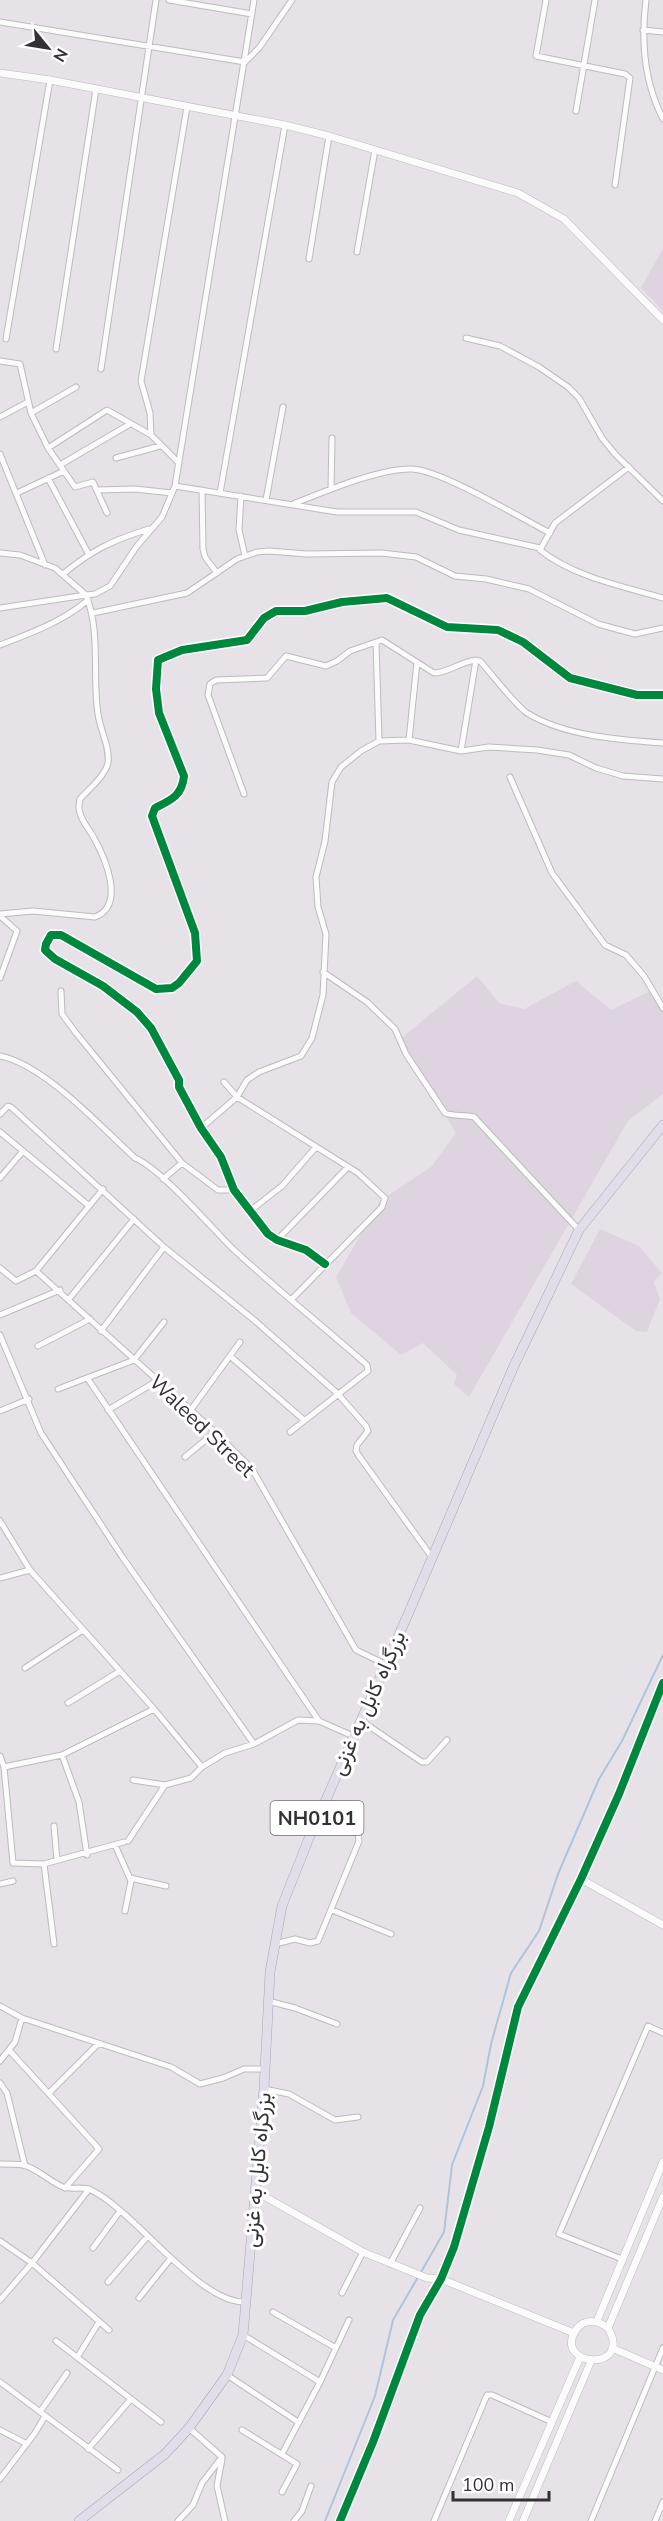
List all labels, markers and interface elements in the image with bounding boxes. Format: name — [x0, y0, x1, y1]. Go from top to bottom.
north arrow — [18, 18, 78, 78]
text: N — [48, 44, 73, 66]
street label: Waleed Street — [143, 1369, 261, 1484]
street label: بزرگراه کابل به غزنی — [324, 1626, 412, 1780]
road number: NH0101 — [270, 1801, 364, 1835]
street label: بزرگراه کابل به غزنی — [236, 2091, 278, 2249]
scale bar — [453, 2464, 549, 2502]
text: 100 m — [462, 2473, 514, 2497]

